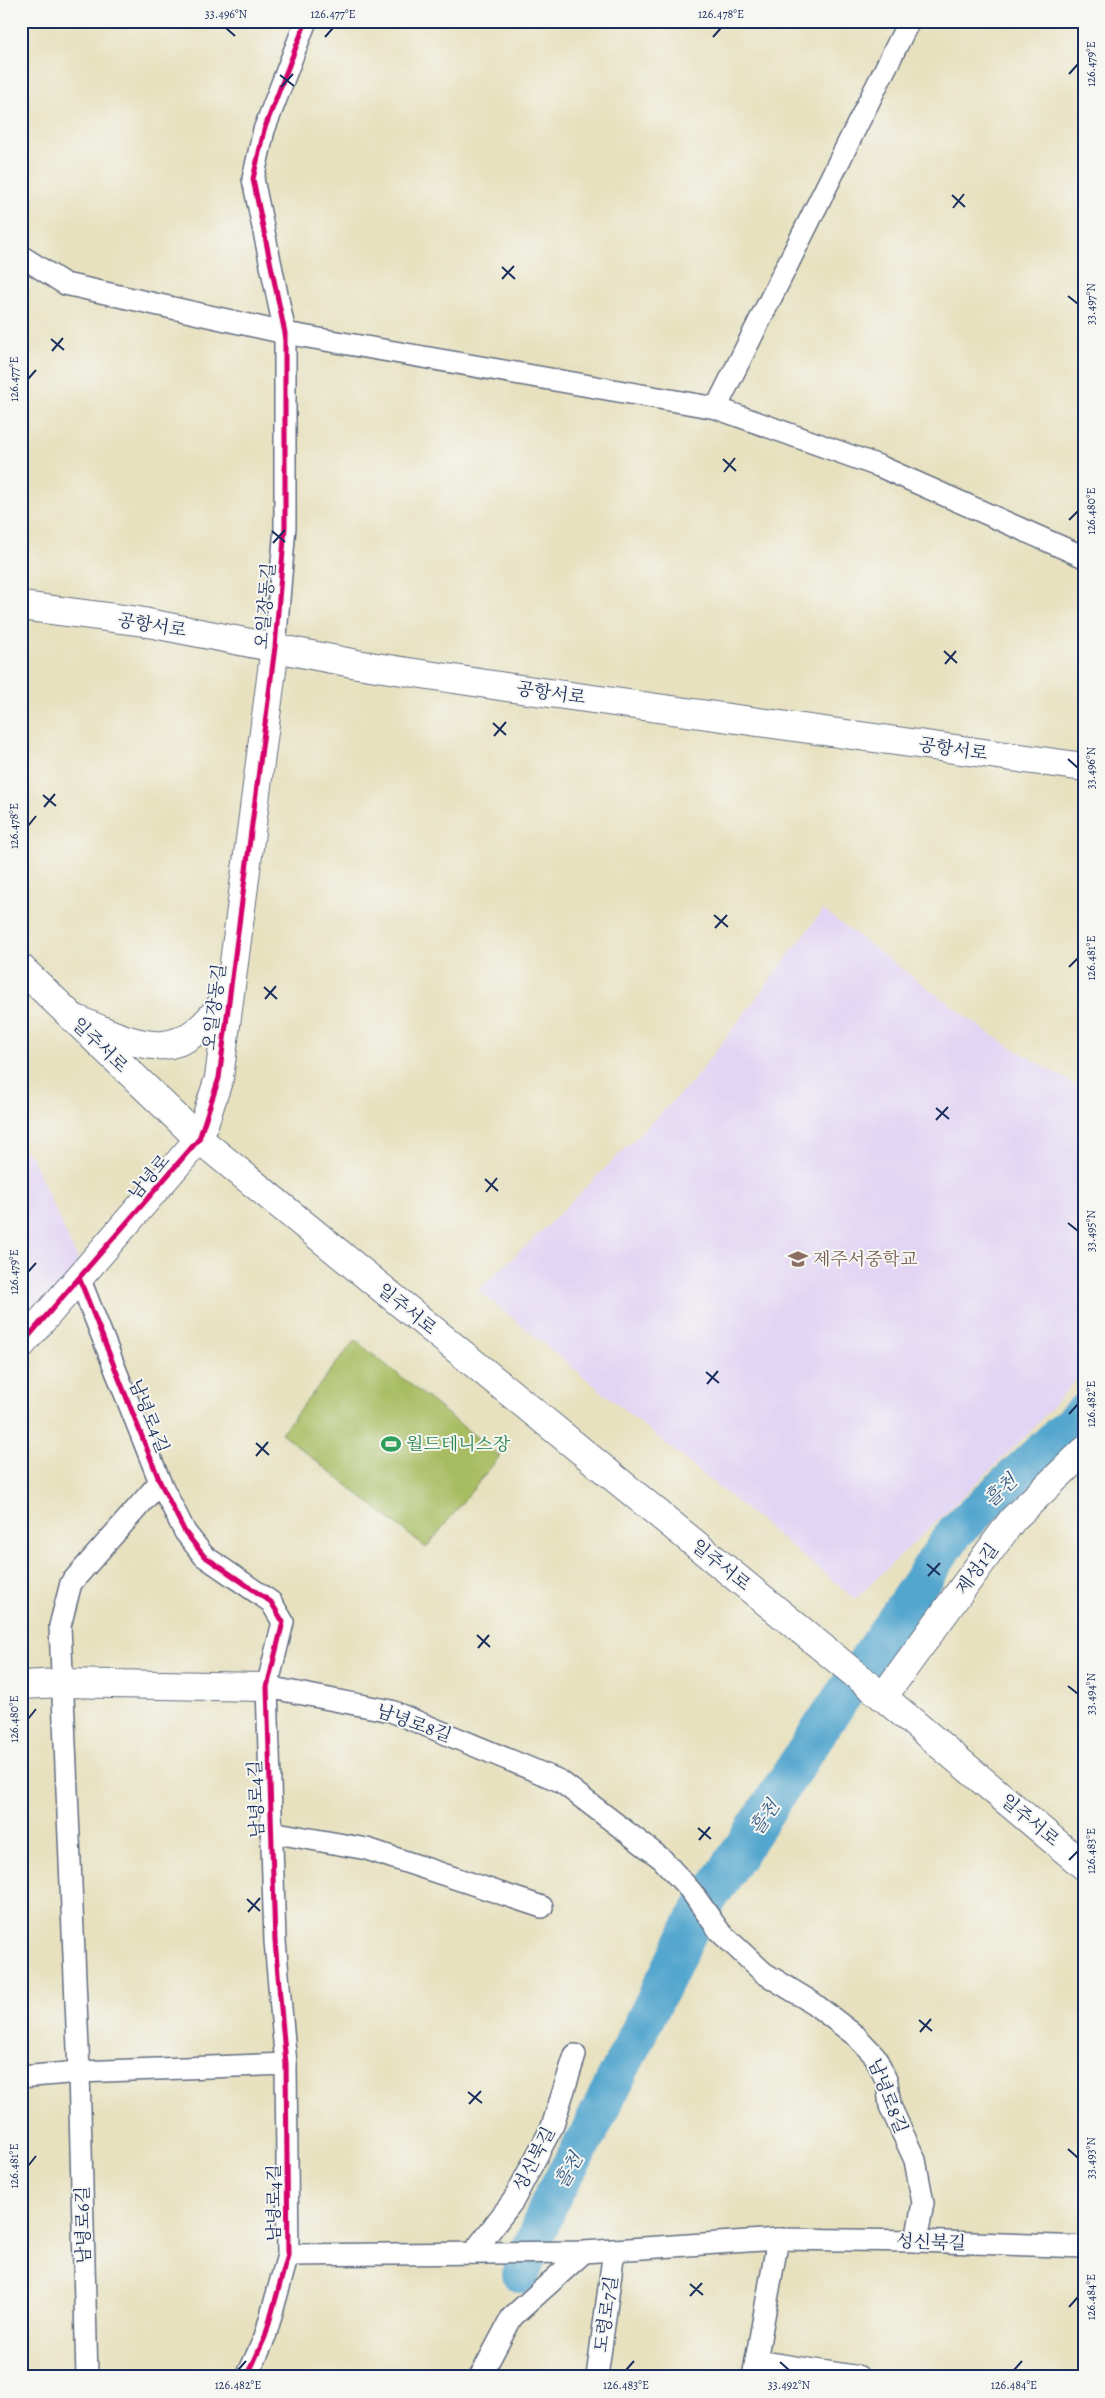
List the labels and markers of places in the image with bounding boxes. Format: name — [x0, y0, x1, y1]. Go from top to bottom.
place label: 제주서중학교 — [813, 1247, 918, 1271]
school or university icon: 제주서중학교 — [787, 1248, 809, 1270]
place label: 월드테니스장 — [406, 1432, 511, 1456]
sports icon: 월드테니스장 — [380, 1433, 402, 1455]

